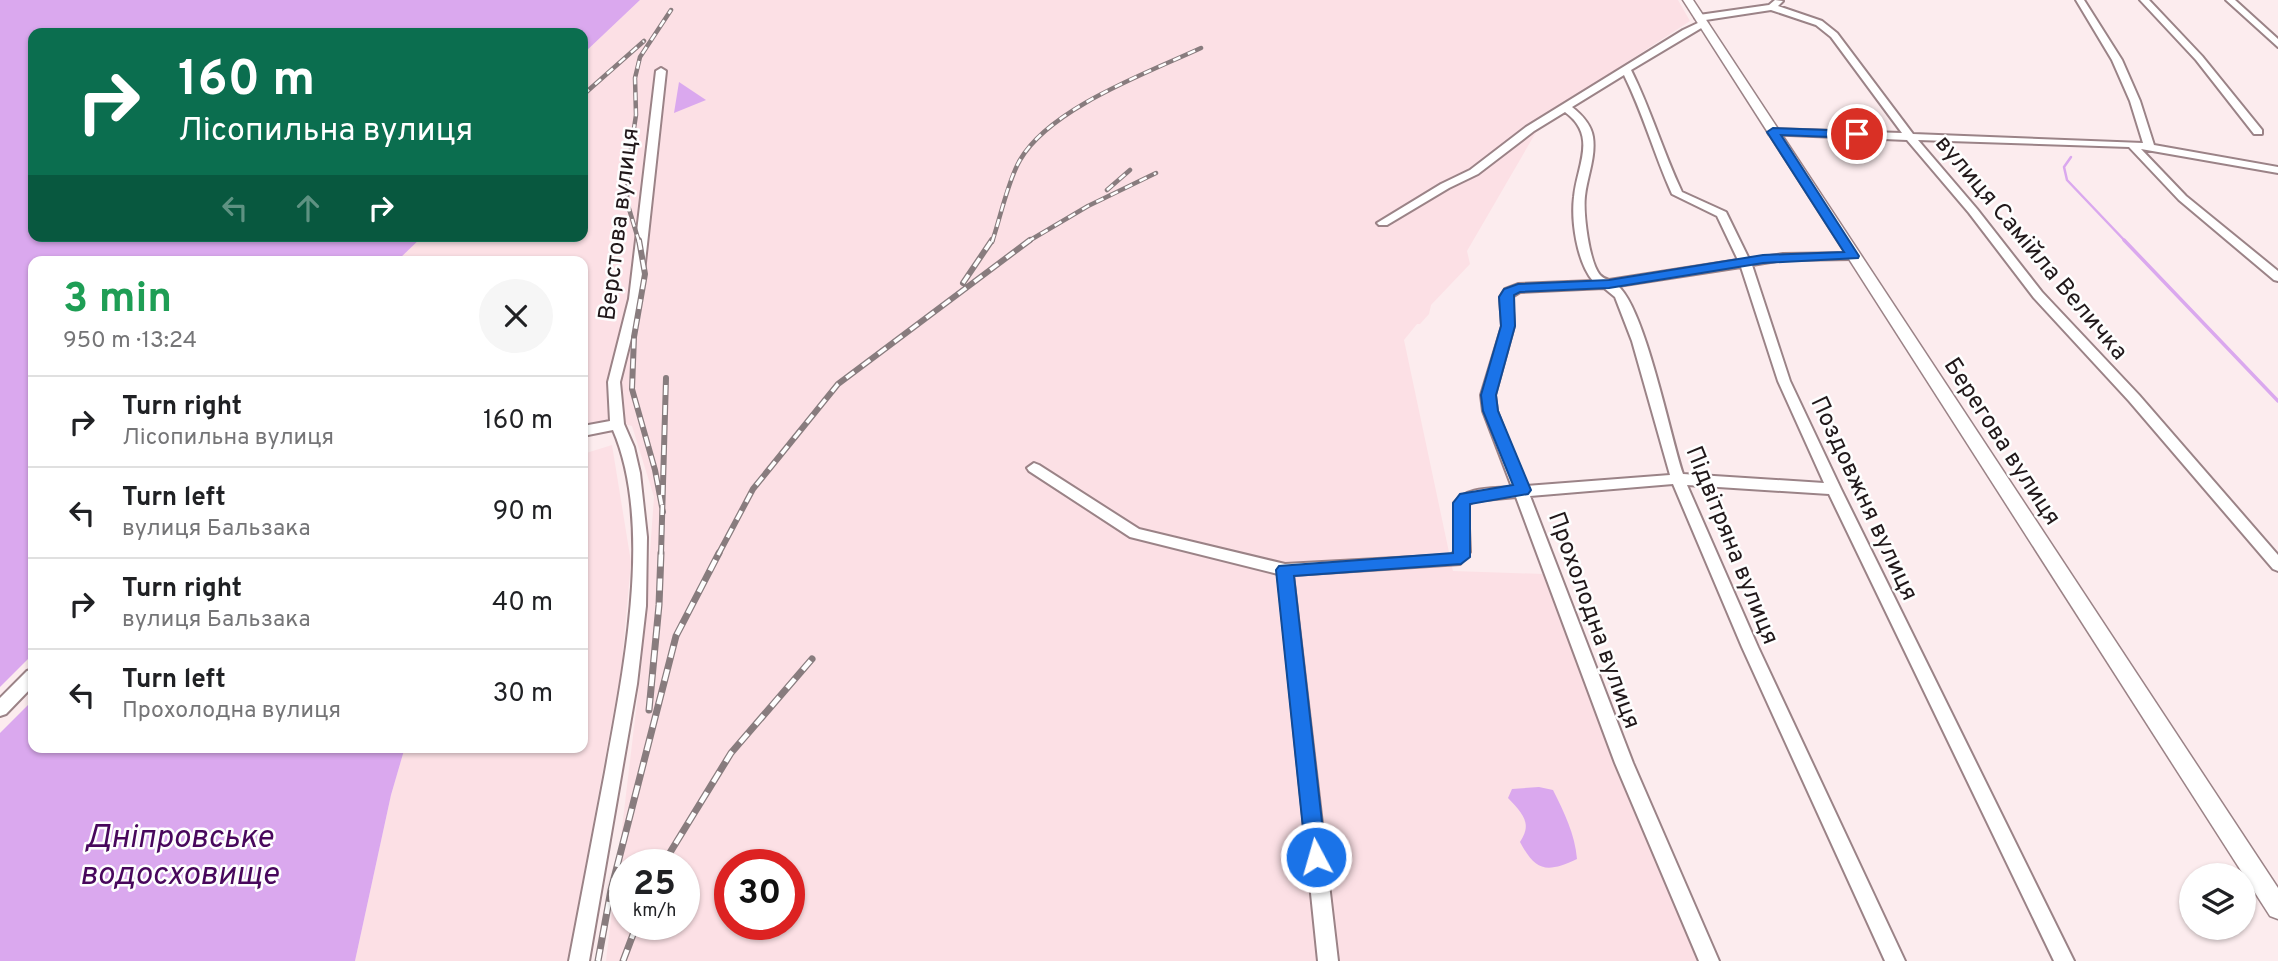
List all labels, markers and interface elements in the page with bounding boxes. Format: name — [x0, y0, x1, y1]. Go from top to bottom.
text: 160 m — [178, 51, 315, 113]
icon: right — [63, 56, 154, 147]
pin — [1827, 104, 1887, 164]
text: Лісопильна вулиця — [178, 112, 473, 152]
icon: arrive — [1838, 115, 1876, 153]
street label: Верстова вулиця — [593, 126, 647, 322]
street label: вулиця Самійла Величка — [1928, 130, 2133, 367]
icon: left — [216, 189, 254, 227]
icon: ahead — [289, 189, 327, 227]
icon: right — [362, 189, 400, 227]
text: 3 min — [63, 274, 172, 327]
button: close — [479, 279, 553, 353]
text: 950 m · 13:24 — [63, 327, 197, 356]
street label: Берегова вулиця — [1936, 353, 2067, 532]
text: Turn right — [122, 391, 242, 424]
street label: Поздовжня вулиця — [1803, 392, 1924, 606]
icon: right — [63, 403, 101, 441]
text: 160 m — [483, 405, 553, 438]
text: Лісопильна вулиця — [122, 424, 334, 453]
street label: Підвітряна вулиця — [1678, 442, 1785, 649]
text: Turn left — [122, 482, 226, 515]
icon: left — [63, 494, 101, 532]
text: 90 m — [493, 496, 553, 529]
street label: Прохолодна вулиця — [1540, 508, 1646, 733]
text: вулиця Бальзака — [122, 515, 311, 544]
text: Turn right — [122, 573, 242, 606]
icon: right — [63, 585, 101, 623]
text: 40 m — [492, 587, 553, 620]
text: вулиця Бальзака — [122, 606, 311, 635]
text: Turn left — [122, 664, 226, 697]
icon: left — [63, 676, 101, 714]
text: 30 m — [493, 678, 553, 711]
text: Прохолодна вулиця — [122, 697, 341, 726]
water label: Дніпровське водосховище — [80, 819, 279, 896]
position arrow — [1279, 820, 1353, 894]
speed limit sign: 30 — [714, 849, 805, 940]
text: 25 — [633, 863, 676, 907]
map controls — [2179, 863, 2256, 940]
button: layers — [2179, 863, 2256, 940]
text: km/h — [633, 900, 676, 923]

